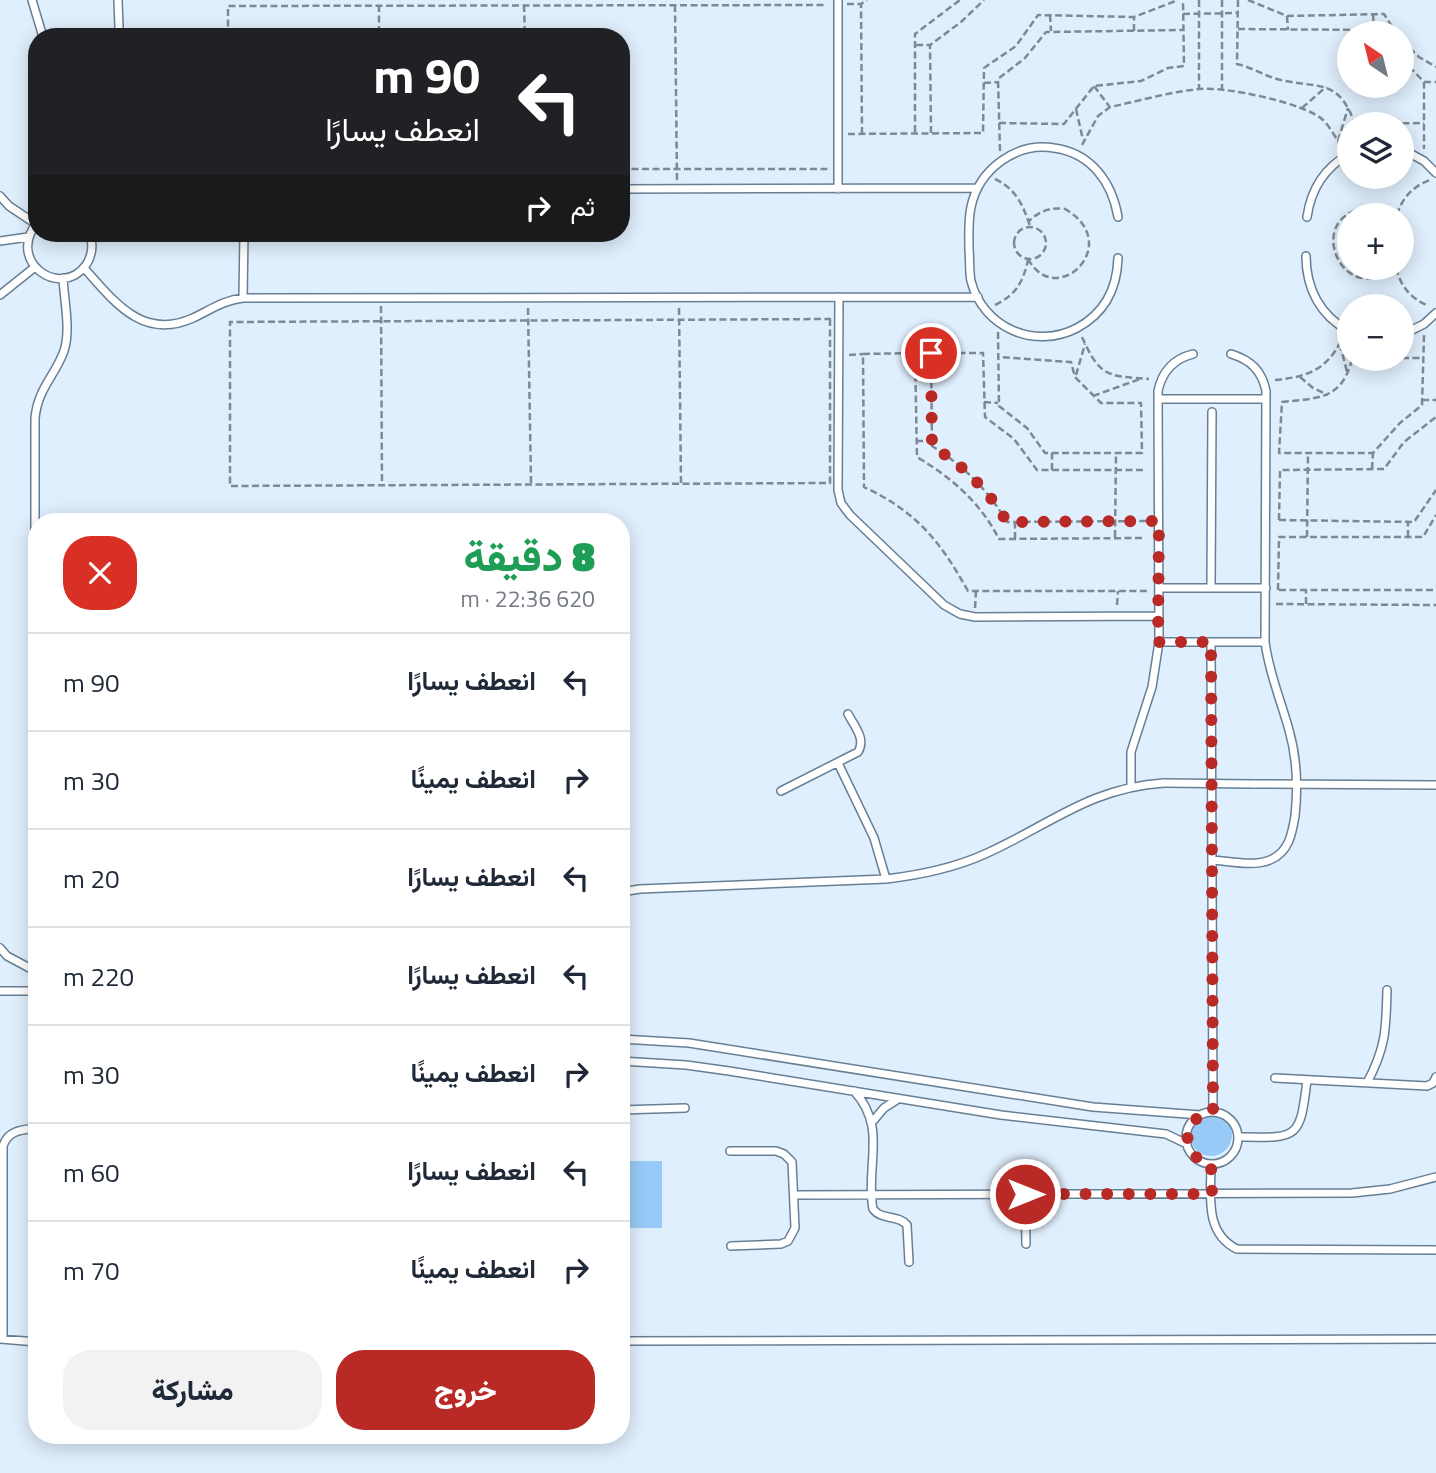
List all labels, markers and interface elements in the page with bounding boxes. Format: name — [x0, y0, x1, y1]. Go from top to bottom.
north arrow — [1337, 21, 1414, 98]
map controls — [1337, 21, 1414, 371]
text: 90 m — [373, 37, 480, 112]
icon: left — [504, 56, 595, 147]
text: انعطف يسارًا — [325, 105, 480, 153]
button: layers — [1337, 112, 1414, 189]
text: ثم — [571, 187, 595, 226]
icon: right — [519, 189, 557, 227]
button: + — [1337, 203, 1414, 280]
button: − — [1337, 294, 1414, 371]
pin — [901, 323, 961, 383]
icon: arrive — [912, 334, 950, 372]
text: 8 دقيقة — [463, 523, 595, 587]
button: close — [63, 536, 137, 610]
text: 620 m · 22:36 — [460, 581, 595, 616]
text: انعطف يسارًا — [407, 661, 536, 700]
text: 90 m — [63, 663, 120, 702]
icon: left — [557, 663, 595, 701]
text: انعطف يمينًا — [410, 759, 536, 798]
text: 30 m — [63, 761, 120, 800]
icon: right — [557, 761, 595, 799]
text: انعطف يسارًا — [407, 857, 536, 896]
text: 20 m — [63, 859, 120, 898]
icon: left — [557, 859, 595, 897]
text: انعطف يسارًا — [407, 955, 536, 994]
text: 220 m — [63, 957, 134, 996]
icon: left — [557, 957, 595, 995]
text: انعطف يمينًا — [410, 1053, 536, 1092]
text: 30 m — [63, 1055, 120, 1094]
icon: right — [557, 1055, 595, 1093]
text: انعطف يسارًا — [407, 1151, 536, 1190]
text: 60 m — [63, 1153, 120, 1192]
icon: left — [557, 1153, 595, 1191]
position arrow — [988, 1157, 1062, 1231]
text: انعطف يمينًا — [410, 1249, 536, 1288]
text: 70 m — [63, 1251, 120, 1290]
icon: right — [557, 1251, 595, 1289]
button: مشاركة — [63, 1350, 322, 1430]
button: خروج — [336, 1350, 595, 1430]

